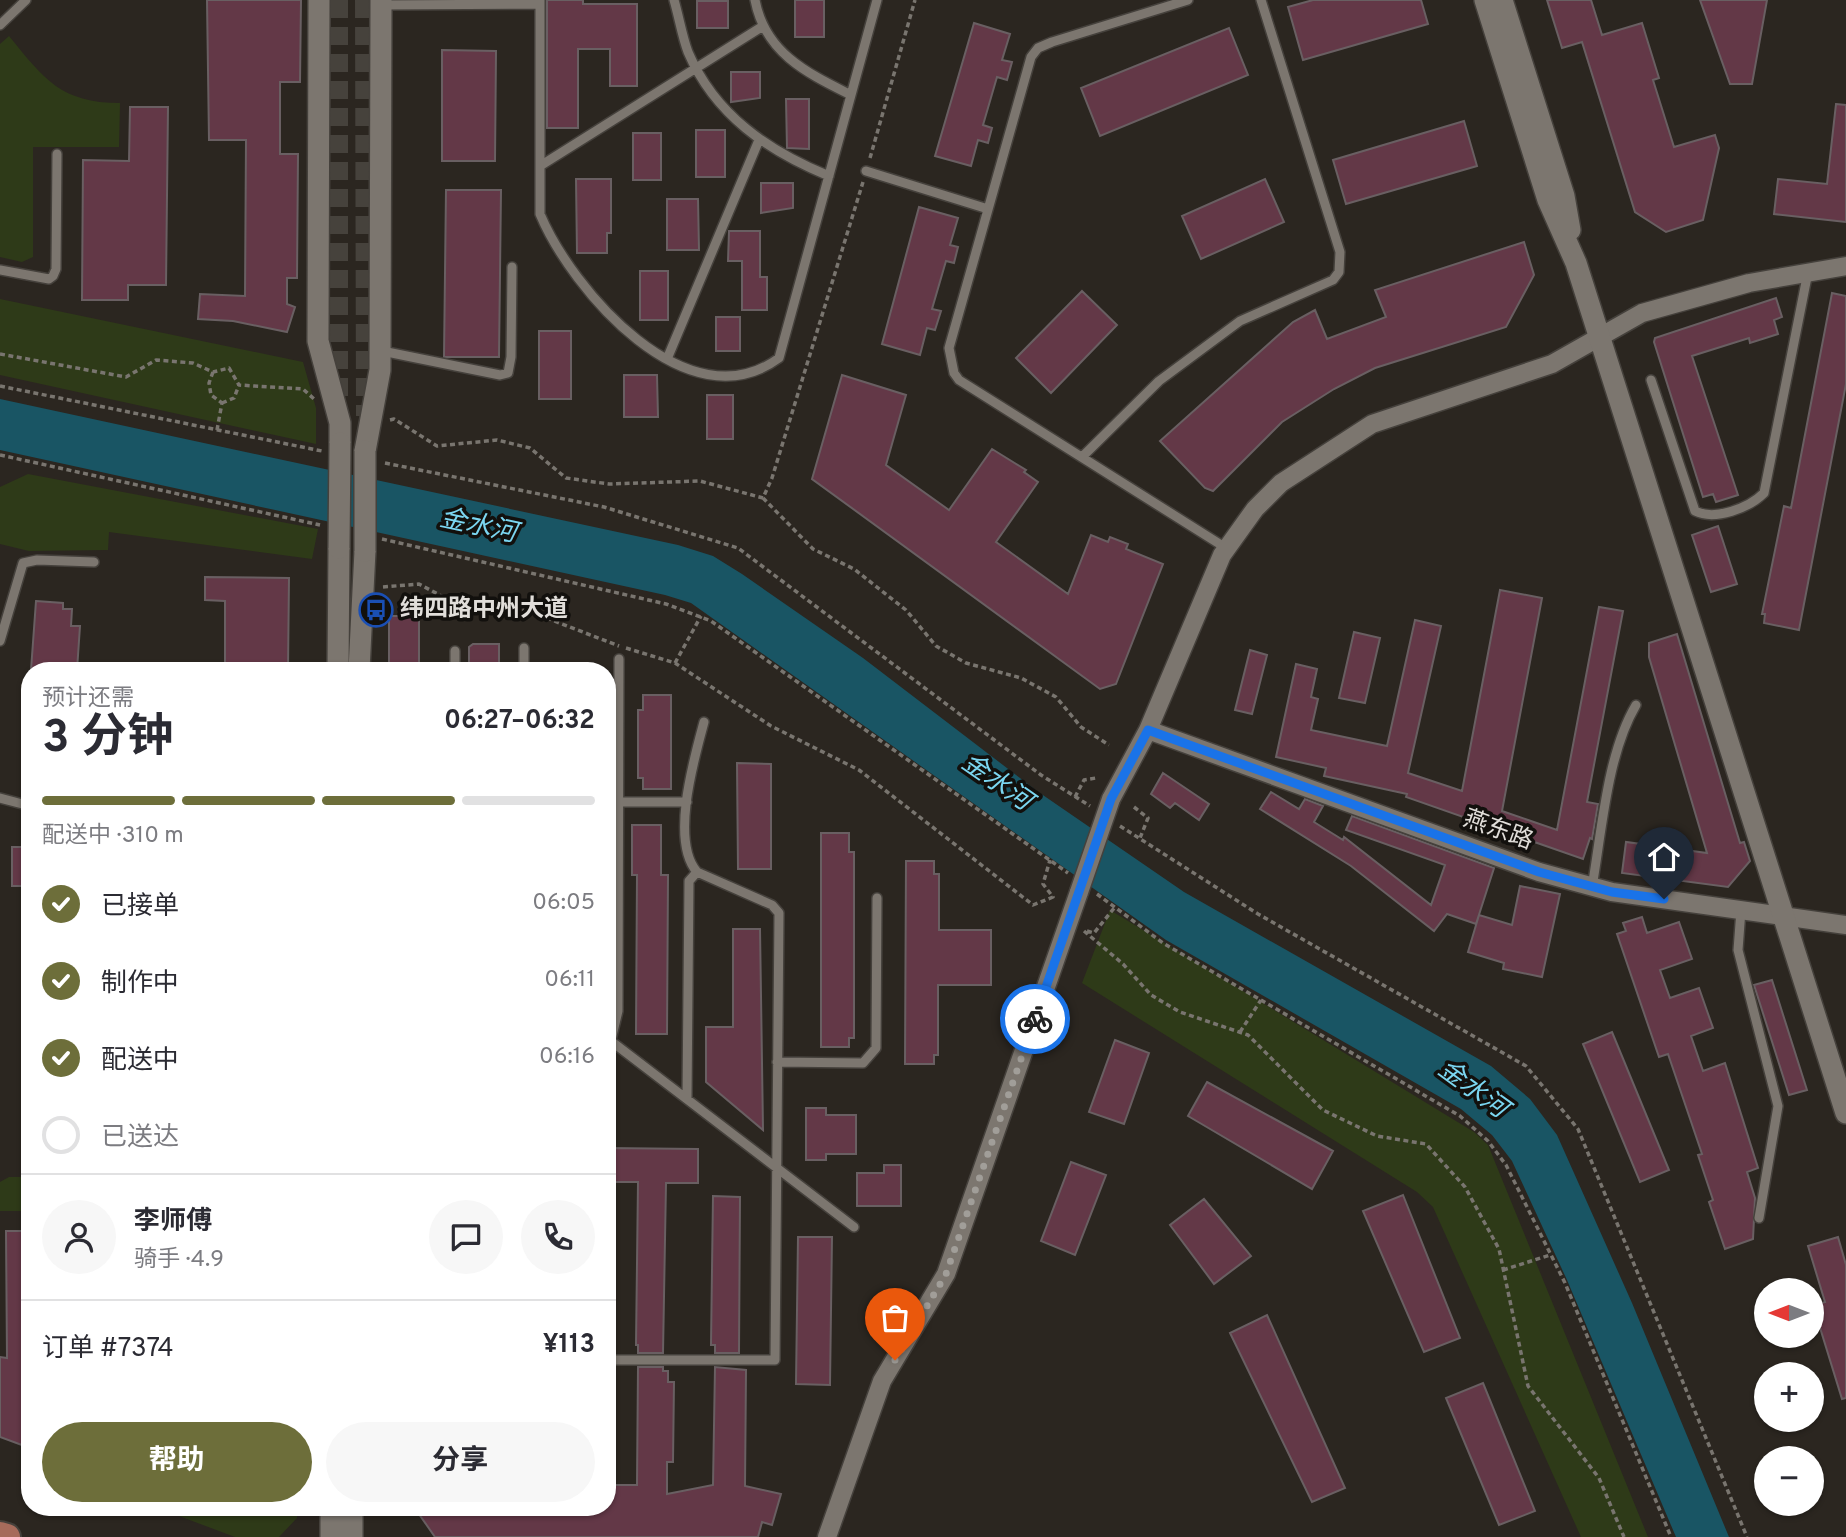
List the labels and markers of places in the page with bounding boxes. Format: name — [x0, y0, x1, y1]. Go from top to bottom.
bus stop icon: 纬四路中州大道 — [357, 591, 395, 629]
place label: 纬四路中州大道 — [400, 595, 568, 625]
pin — [1634, 827, 1694, 899]
pin — [865, 1288, 925, 1360]

